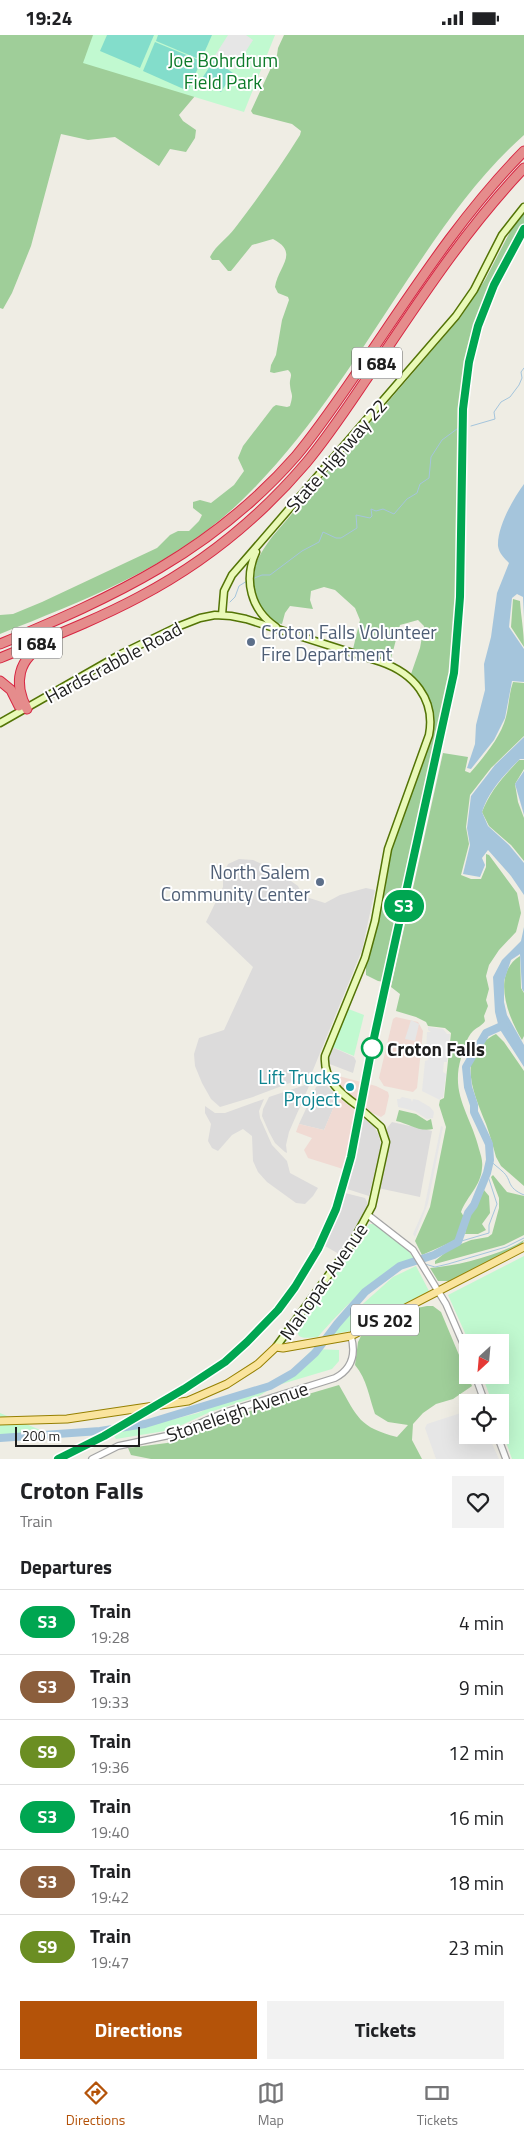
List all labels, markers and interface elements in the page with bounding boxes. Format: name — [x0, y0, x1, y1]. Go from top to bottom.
text: 19:24 — [25, 3, 72, 32]
park label: Joe Bohrdrum Field Park — [168, 45, 278, 96]
road number: I 684 — [352, 347, 402, 378]
street label: State Highway 22 — [278, 392, 394, 518]
street label: Hardscrabble Road — [39, 614, 187, 710]
place label: Croton Falls Volunteer Fire Department — [261, 617, 437, 668]
road number: I 684 — [12, 627, 62, 659]
marker: Croton Falls Volunteer Fire Department — [245, 636, 257, 648]
place label: North Salem Community Center — [161, 857, 310, 908]
marker: North Salem Community Center — [314, 876, 326, 888]
line badge: S3 — [382, 890, 426, 922]
text: S3 — [394, 892, 414, 919]
place label: Croton Falls — [387, 1034, 485, 1063]
marker: Croton Falls — [361, 1037, 383, 1059]
place label: Lift Trucks Project — [258, 1062, 340, 1113]
marker: Lift Trucks Project — [344, 1081, 356, 1093]
street label: Mahopac Avenue — [272, 1217, 374, 1345]
road number: US 202 — [351, 1305, 419, 1335]
north arrow — [459, 1334, 509, 1384]
map controls — [459, 1334, 509, 1444]
street label: Stoneleigh Avenue — [162, 1373, 312, 1449]
button: locate — [459, 1394, 509, 1444]
scale bar — [15, 1424, 140, 1447]
text: 200 m — [22, 1425, 60, 1446]
text: Croton Falls — [20, 1472, 144, 1508]
button: heart — [452, 1476, 504, 1528]
text: Train — [20, 1509, 53, 1533]
text: Departures — [20, 1552, 112, 1581]
text: Train — [90, 1596, 131, 1625]
text: S3 — [38, 1608, 57, 1635]
text: 4 min — [459, 1608, 504, 1637]
text: 19:28 — [90, 1625, 129, 1649]
text: Train — [90, 1661, 131, 1690]
text: S3 — [38, 1673, 57, 1700]
text: 9 min — [459, 1673, 504, 1702]
text: 19:33 — [90, 1690, 129, 1714]
text: Train — [90, 1726, 131, 1755]
text: S9 — [38, 1738, 57, 1765]
text: 12 min — [448, 1738, 504, 1767]
text: 19:36 — [90, 1755, 129, 1779]
text: Train — [90, 1791, 131, 1820]
text: S3 — [38, 1803, 57, 1830]
text: 16 min — [448, 1803, 504, 1832]
text: 19:40 — [90, 1820, 129, 1844]
text: Train — [90, 1856, 131, 1885]
text: S3 — [38, 1868, 57, 1895]
text: 18 min — [448, 1868, 504, 1897]
text: 19:42 — [90, 1885, 129, 1909]
text: Train — [90, 1921, 131, 1950]
text: S9 — [38, 1933, 57, 1960]
text: 23 min — [448, 1933, 504, 1962]
text: 19:47 — [90, 1950, 129, 1974]
button: Directions — [20, 2001, 257, 2059]
button: Tickets — [267, 2001, 504, 2059]
tab: Directions — [66, 2079, 125, 2130]
tab: Map — [257, 2079, 285, 2130]
tab: Tickets — [417, 2079, 458, 2130]

